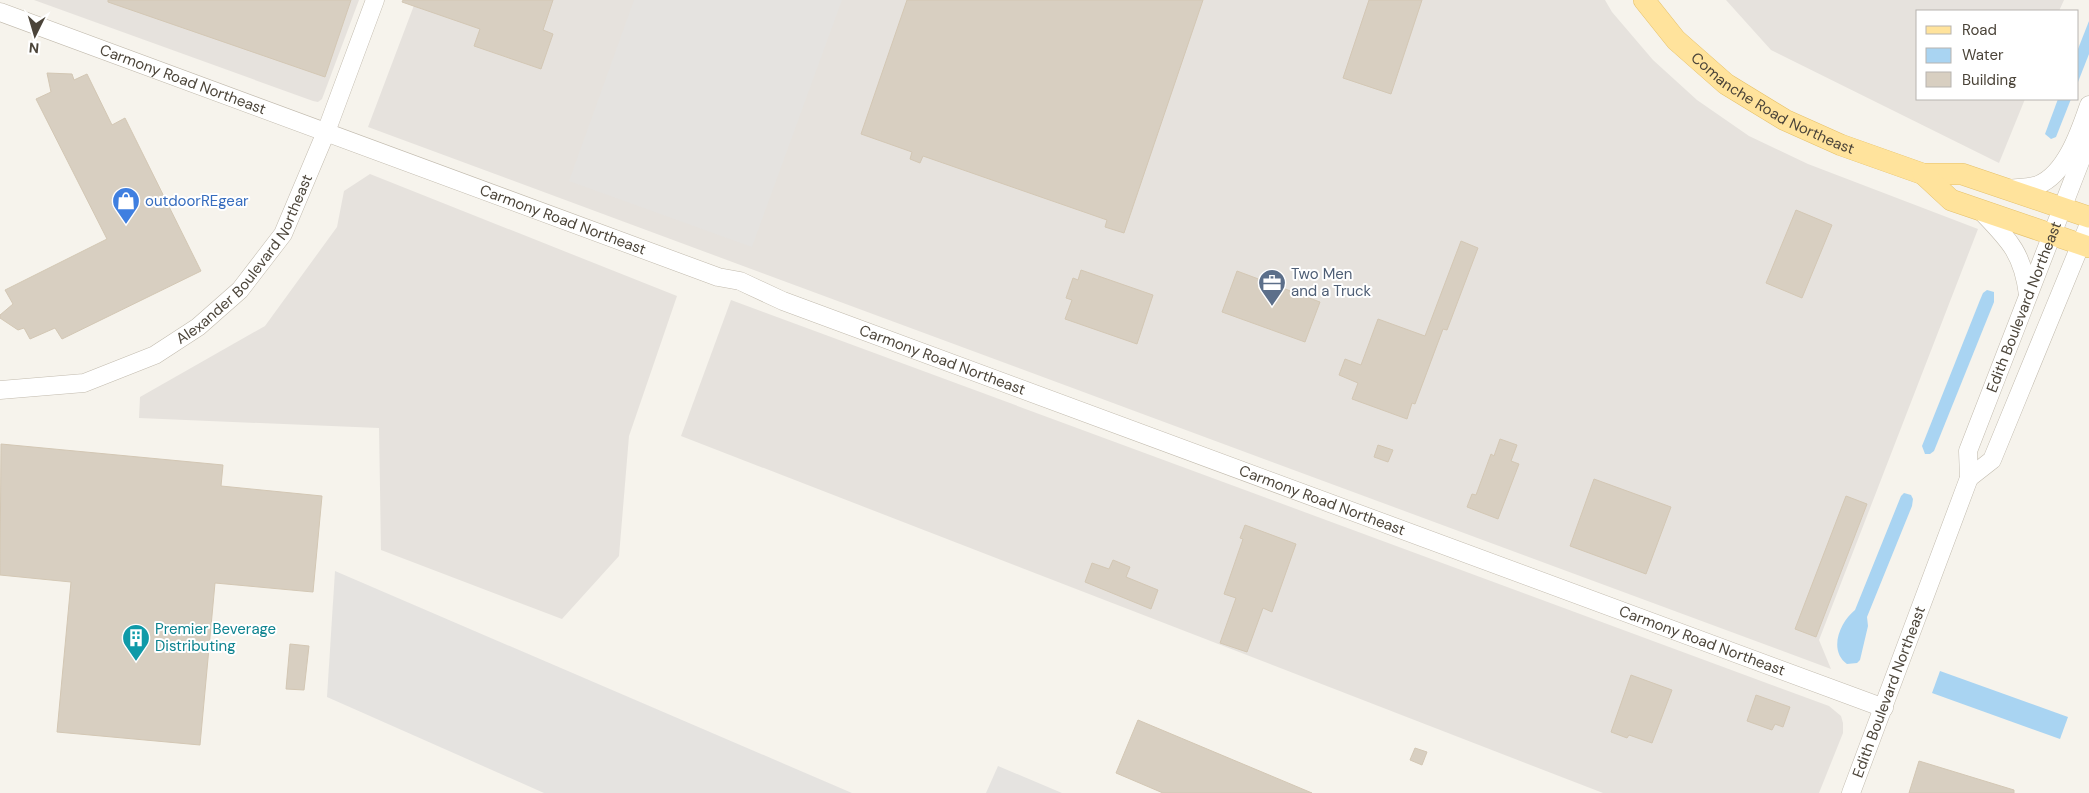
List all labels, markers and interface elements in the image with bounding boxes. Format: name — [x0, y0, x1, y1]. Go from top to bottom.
north arrow — [10, 10, 60, 60]
legend — [1916, 10, 2079, 100]
text: Road — [1962, 20, 1997, 40]
text: N — [28, 39, 40, 57]
street label: Carmony Road Northeast — [97, 40, 269, 119]
text: Water — [1962, 45, 2004, 65]
street label: Comanche Road Northeast — [1687, 48, 1857, 159]
text: Building — [1962, 70, 2017, 90]
street label: Alexander Boulevard Northeast — [172, 171, 317, 349]
street label: Carmony Road Northeast — [477, 180, 649, 260]
shop icon: outdoorREgear — [111, 186, 141, 225]
place label: outdoorREgear — [145, 191, 249, 211]
street label: Edith Boulevard Northeast — [1982, 218, 2066, 395]
place label: Two Men and a Truck — [1291, 264, 1372, 301]
office icon: Two Men and a Truck — [1257, 268, 1287, 307]
street label: Carmony Road Northeast — [856, 320, 1028, 400]
street label: Carmony Road Northeast — [1236, 460, 1408, 540]
street label: Carmony Road Northeast — [1616, 601, 1788, 681]
street label: Edith Boulevard Northeast — [1848, 603, 1930, 780]
place label: Premier Beverage Distributing — [155, 619, 276, 656]
building icon: Premier Beverage Distributing — [121, 623, 151, 662]

